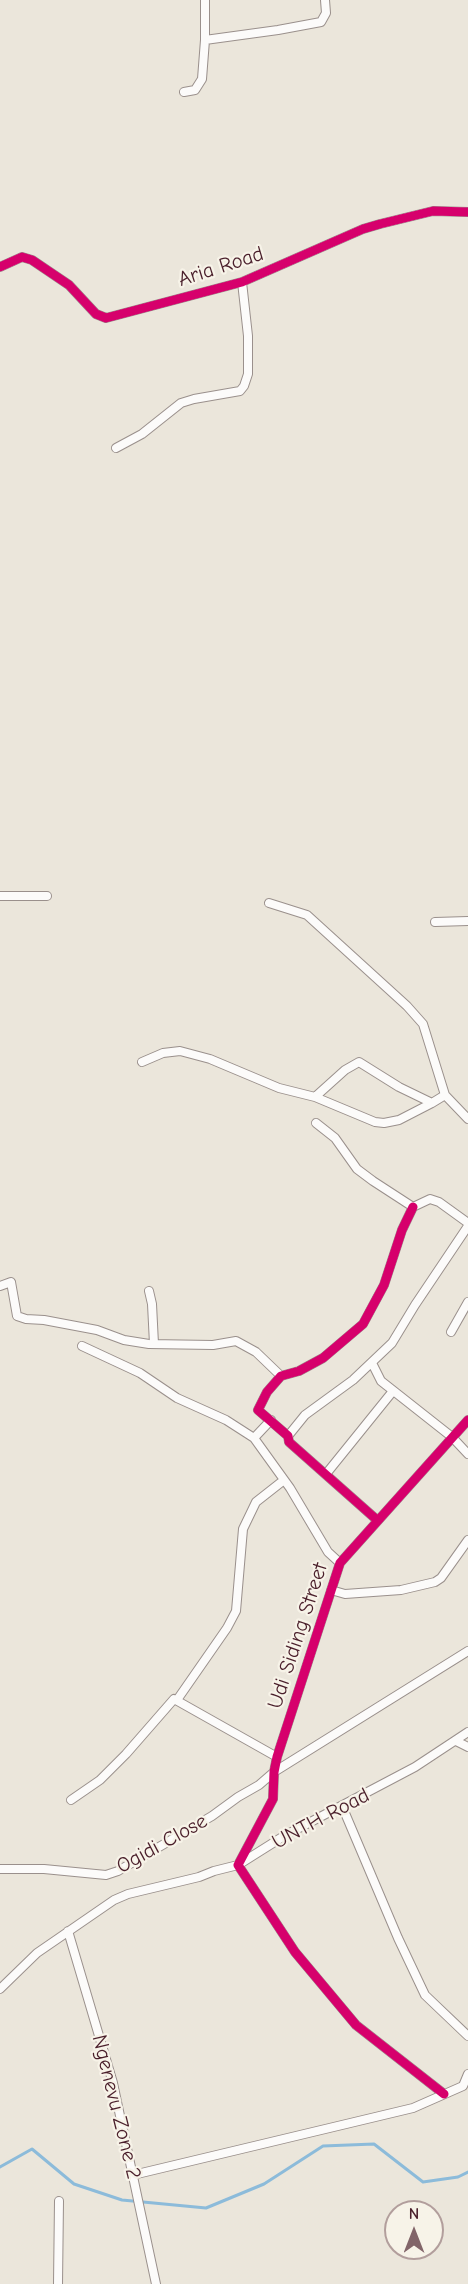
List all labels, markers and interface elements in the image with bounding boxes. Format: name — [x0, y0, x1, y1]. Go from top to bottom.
street label: Aria Road — [175, 241, 267, 293]
street label: Udi Siding Street — [263, 1560, 333, 1712]
street label: UNTH Road — [268, 1783, 374, 1855]
street label: Ogidi Close — [112, 1809, 212, 1879]
street label: Ngenevu Zone 2 — [86, 2032, 146, 2182]
north arrow — [384, 2200, 444, 2260]
text: N — [409, 2205, 419, 2223]

